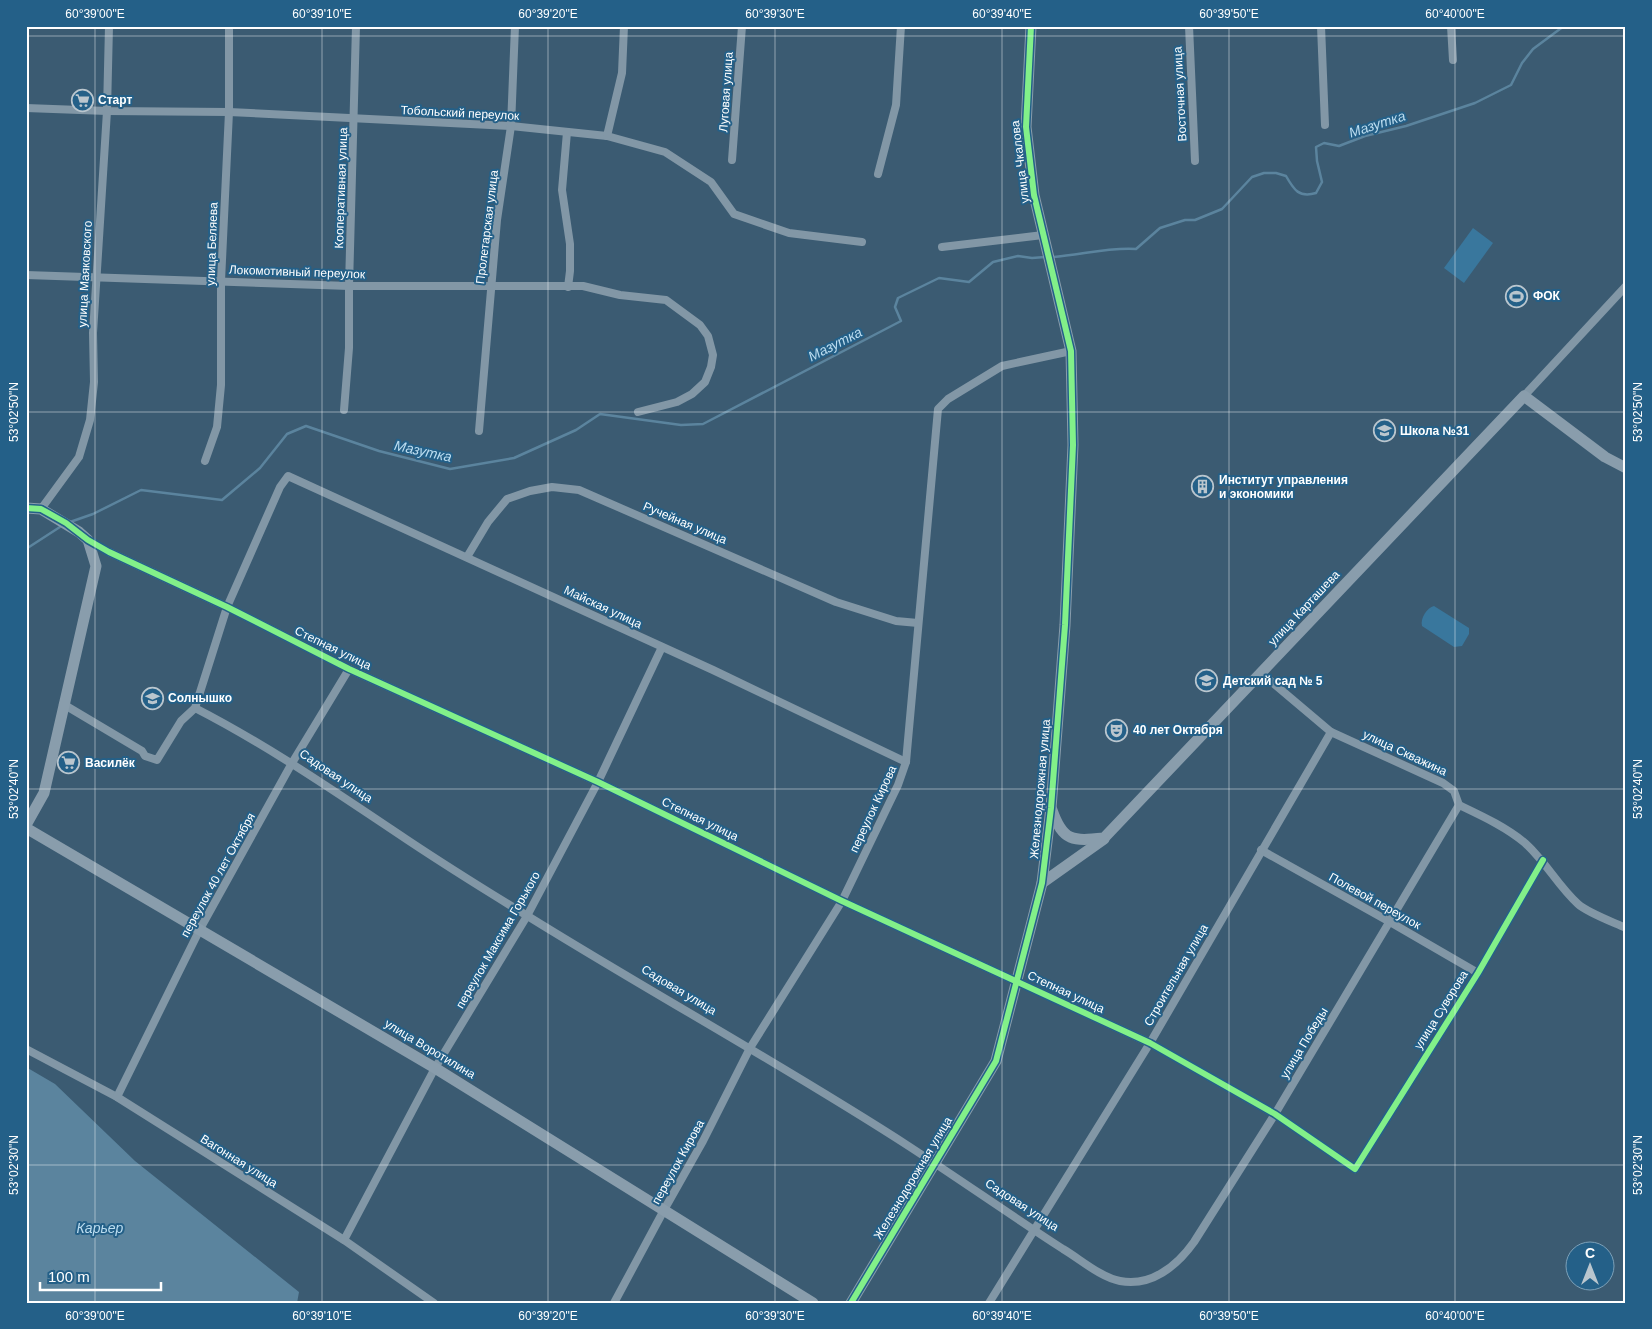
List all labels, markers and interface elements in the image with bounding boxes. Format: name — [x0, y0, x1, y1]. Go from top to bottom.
text: 60°39'00"E — [65, 7, 125, 21]
text: 60°39'10"E — [292, 7, 352, 21]
text: 60°39'20"E — [518, 7, 578, 21]
text: 60°39'30"E — [745, 7, 805, 21]
text: 60°39'40"E — [972, 7, 1032, 21]
text: 60°39'50"E — [1199, 7, 1259, 21]
text: 60°40'00"E — [1425, 7, 1485, 21]
street label: Восточная улица — [1171, 46, 1189, 142]
street label: Луговая улица — [716, 51, 736, 133]
supermarket icon: Старт — [70, 88, 94, 112]
place label: Старт — [98, 93, 132, 107]
street label: Тобольский переулок — [400, 103, 520, 123]
water label: Мазутка — [1347, 107, 1407, 141]
street label: улица Чкалова — [1008, 120, 1032, 204]
street label: Кооперативная улица — [332, 127, 350, 249]
street label: Пролетарская улица — [473, 169, 501, 285]
street label: улица Беляева — [204, 202, 220, 286]
street label: улица Маяковского — [75, 220, 95, 328]
street label: Локомотивный переулок — [229, 263, 366, 281]
sports icon: ФОК — [1505, 284, 1529, 308]
place label: ФОК — [1533, 289, 1561, 303]
water label: Мазутка — [805, 324, 865, 364]
text: 53°02'50"N — [7, 382, 21, 442]
text: 53°02'50"N — [1631, 382, 1645, 442]
school or university icon: Школа №31 — [1372, 419, 1396, 443]
place label: Школа №31 — [1400, 424, 1470, 438]
water label: Мазутка — [393, 437, 453, 465]
place label: Институт управления и экономики — [1219, 473, 1348, 501]
building icon: Институт управления и экономики — [1191, 475, 1215, 499]
street label: Ручейная улица — [641, 499, 729, 547]
street label: улица Карташева — [1266, 567, 1343, 648]
street label: Майская улица — [562, 583, 645, 631]
street label: Степная улица — [292, 623, 374, 673]
school or university icon: Детский сад № 5 — [1195, 669, 1219, 693]
place label: Детский сад № 5 — [1223, 674, 1323, 688]
school or university icon: Солнышко — [140, 686, 164, 710]
place label: Солнышко — [168, 691, 232, 705]
street label: Железнодорожная улица — [1027, 718, 1053, 859]
theatre icon: 40 лет Октября — [1105, 718, 1129, 742]
place label: 40 лет Октября — [1133, 723, 1223, 737]
street label: улица Скважина — [1361, 727, 1450, 779]
street label: Садовая улица — [297, 746, 375, 806]
supermarket icon: Василёк — [57, 751, 81, 775]
place label: Василёк — [85, 756, 136, 770]
text: 53°02'40"N — [7, 759, 21, 819]
text: 53°02'40"N — [1631, 759, 1645, 819]
street label: переулок Кирова — [847, 763, 899, 855]
street label: Степная улица — [659, 794, 741, 844]
street label: переулок 40 лет Октября — [178, 810, 258, 940]
street label: переулок Максима Горького — [453, 869, 543, 1011]
street label: Полевой переулок — [1327, 870, 1424, 932]
street label: Строительная улица — [1141, 921, 1211, 1028]
street label: Садовая улица — [639, 962, 719, 1018]
street label: Степная улица — [1025, 968, 1107, 1016]
street label: улица Суворова — [1411, 968, 1471, 1052]
street label: улица Победы — [1277, 1005, 1331, 1081]
street label: улица Воротилина — [382, 1016, 478, 1082]
street label: Железнодорожная улица — [871, 1114, 955, 1242]
street label: переулок Кирова — [649, 1117, 707, 1207]
street label: Вагонная улица — [198, 1132, 280, 1190]
text: 53°02'30"N — [7, 1135, 21, 1195]
text: 53°02'30"N — [1631, 1135, 1645, 1195]
street label: Садовая улица — [983, 1176, 1062, 1234]
water label: Карьер — [77, 1220, 124, 1236]
north arrow — [1564, 1242, 1614, 1292]
text: С — [1585, 1245, 1595, 1261]
scale bar — [40, 1259, 161, 1291]
text: 100 m — [48, 1268, 90, 1285]
text: 60°39'00"E — [65, 1309, 125, 1323]
text: 60°39'10"E — [292, 1309, 352, 1323]
text: 60°39'20"E — [518, 1309, 578, 1323]
text: 60°39'30"E — [745, 1309, 805, 1323]
text: 60°39'40"E — [972, 1309, 1032, 1323]
text: 60°39'50"E — [1199, 1309, 1259, 1323]
text: 60°40'00"E — [1425, 1309, 1485, 1323]

